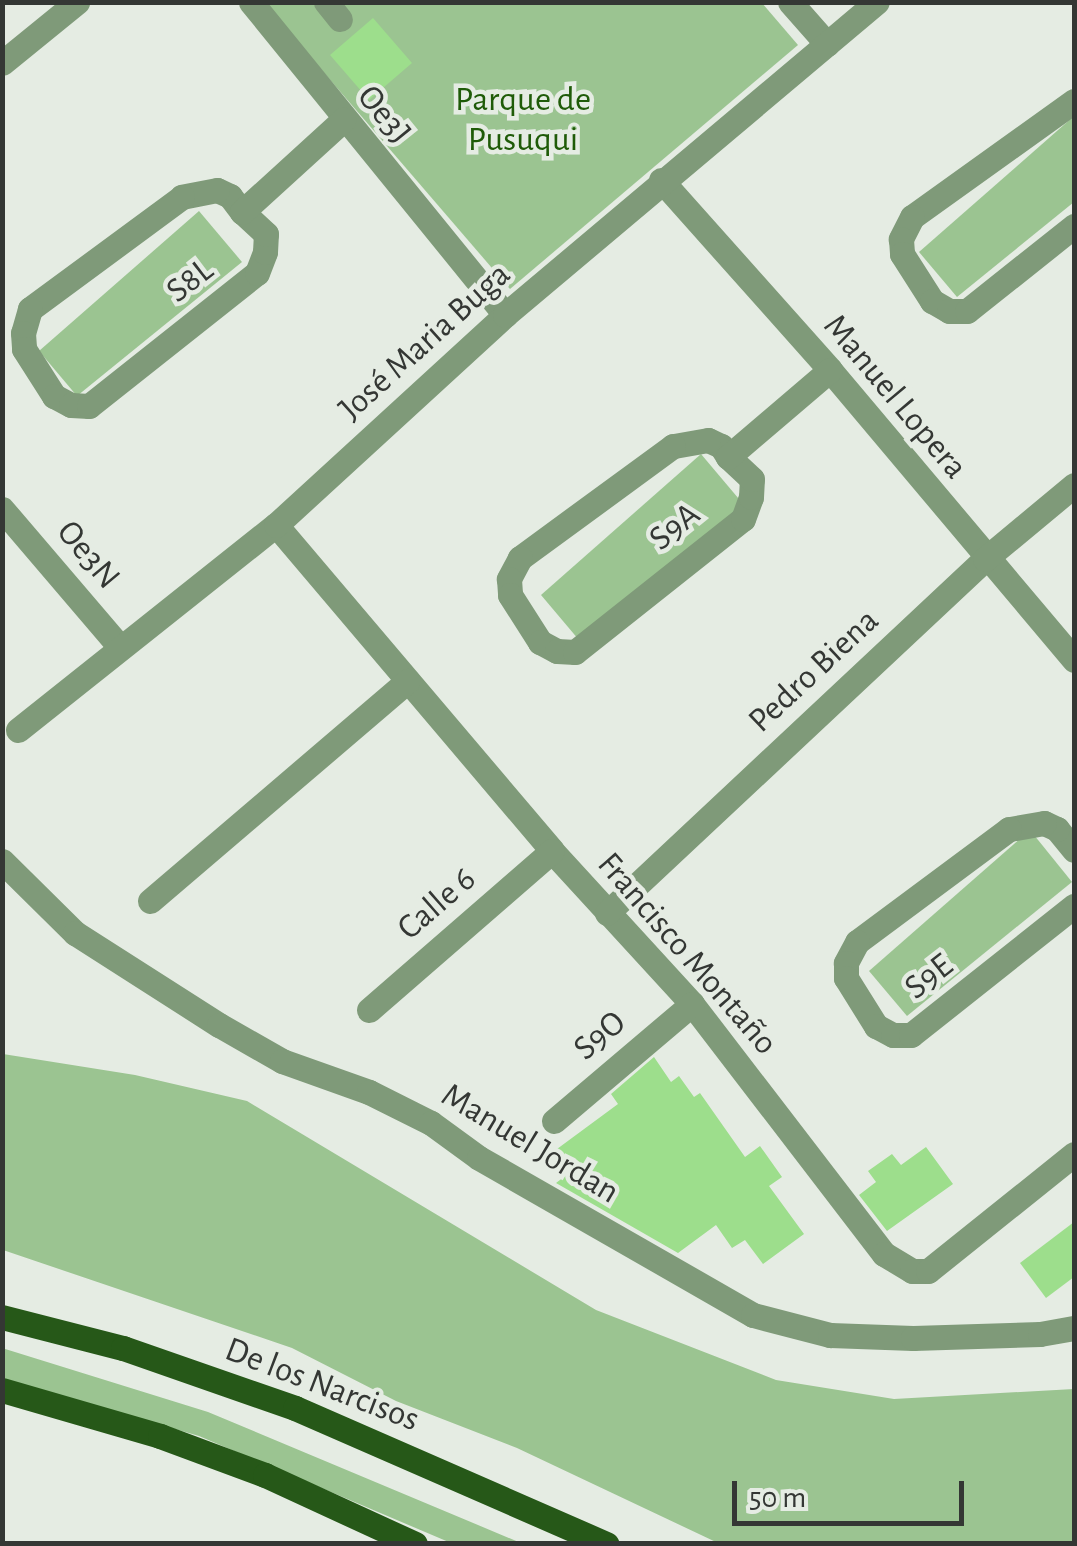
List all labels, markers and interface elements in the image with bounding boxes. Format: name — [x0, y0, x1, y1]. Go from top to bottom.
street label: Oe3J — [348, 77, 420, 153]
park label: Parque de Pusuqui — [455, 79, 591, 161]
street label: S8L — [158, 250, 222, 312]
street label: José Maria Buga — [331, 254, 519, 430]
street label: Manuel Lopera — [814, 306, 976, 488]
street label: S9A — [641, 494, 709, 560]
street label: Oe3N — [47, 512, 129, 598]
street label: Pedro Biena — [740, 600, 888, 742]
street label: Francisco Montaño — [588, 844, 786, 1064]
street label: Calle 6 — [389, 859, 485, 949]
street label: S9E — [896, 945, 962, 1009]
street label: S9O — [565, 1002, 635, 1070]
street label: Manuel Jordan — [434, 1075, 626, 1213]
street label: De los Narcisos — [219, 1329, 425, 1441]
scale bar — [737, 1461, 970, 1523]
text: 50 m — [749, 1483, 806, 1513]

